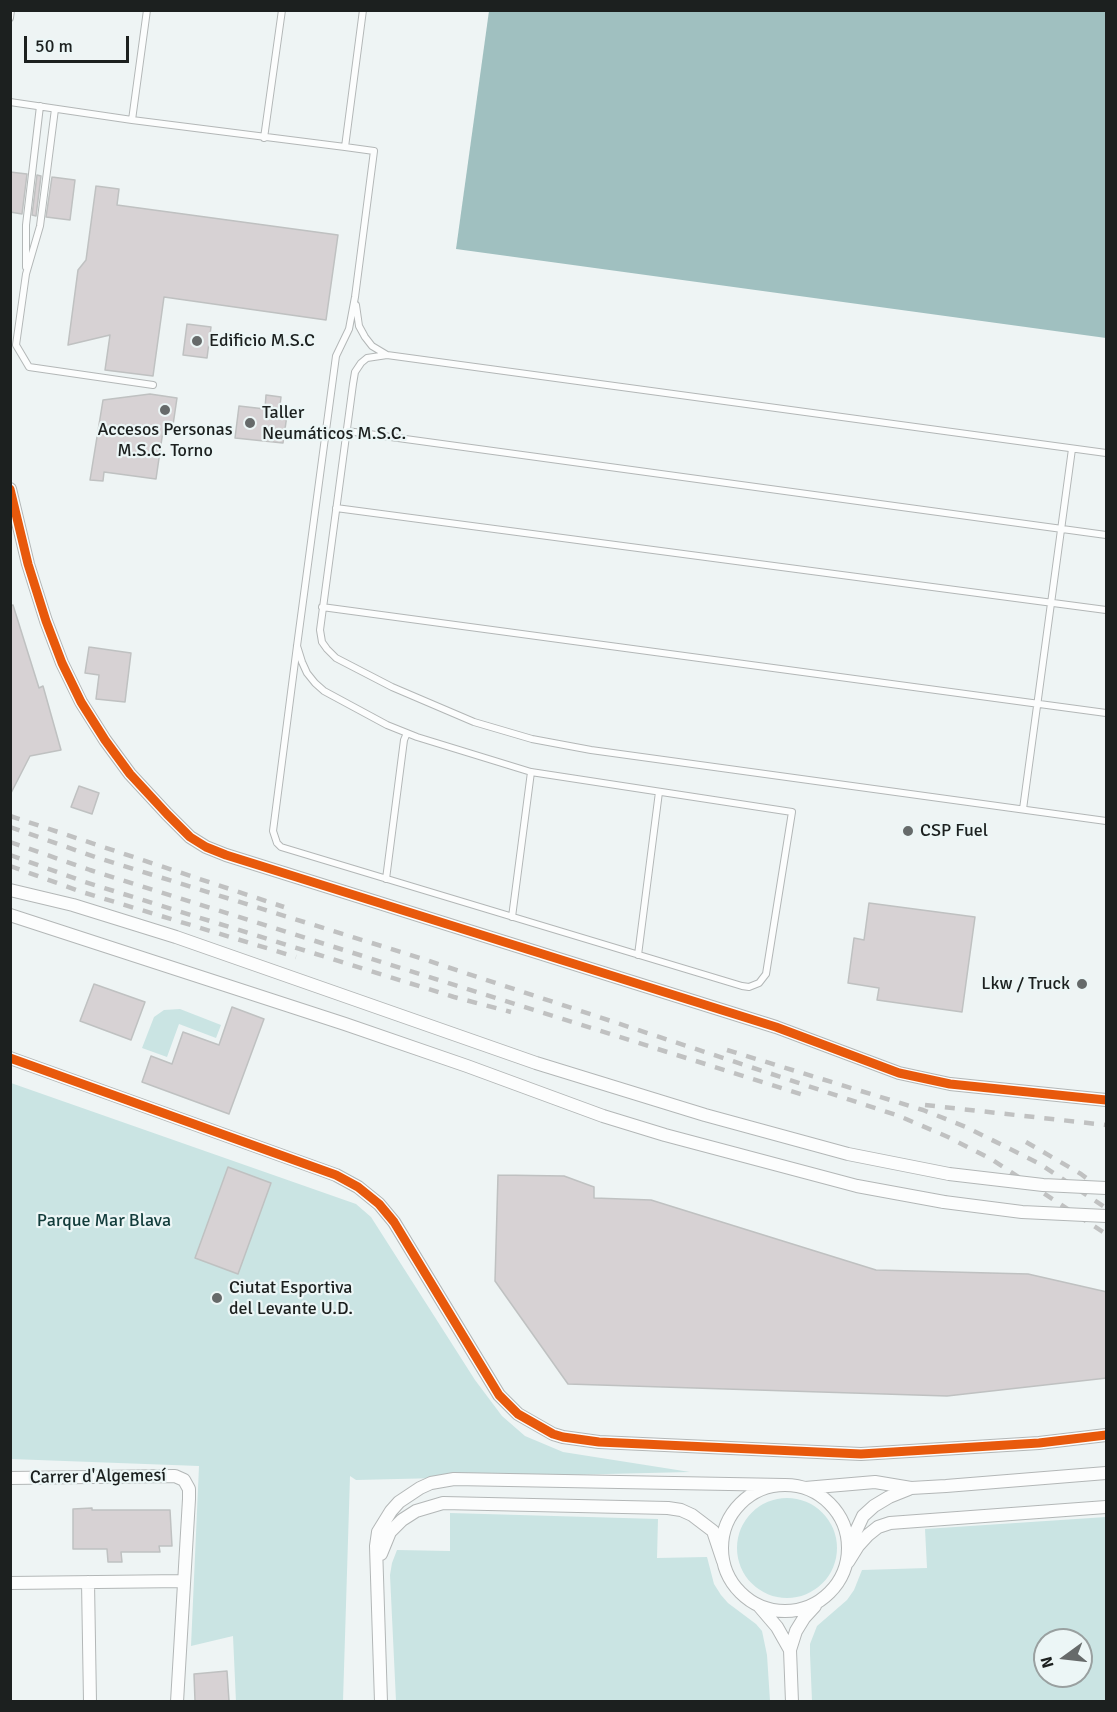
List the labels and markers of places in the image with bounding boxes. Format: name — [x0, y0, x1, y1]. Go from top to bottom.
place label: Edificio M.S.C — [209, 330, 315, 352]
marker: Edificio M.S.C — [190, 334, 204, 348]
place label: Taller Neumáticos M.S.C. — [262, 402, 406, 444]
marker: Accesos Personas M.S.C. Torno — [158, 403, 172, 417]
marker: Taller Neumáticos M.S.C. — [243, 416, 257, 430]
place label: Accesos Personas M.S.C. Torno — [97, 419, 233, 462]
place label: CSP Fuel — [920, 820, 988, 842]
marker: CSP Fuel — [901, 824, 915, 838]
place label: Lkw / Truck — [981, 973, 1070, 995]
marker: Lkw / Truck — [1075, 977, 1089, 991]
place label: Ciutat Esportiva del Levante U.D. — [229, 1277, 353, 1320]
marker: Ciutat Esportiva del Levante U.D. — [210, 1291, 224, 1305]

